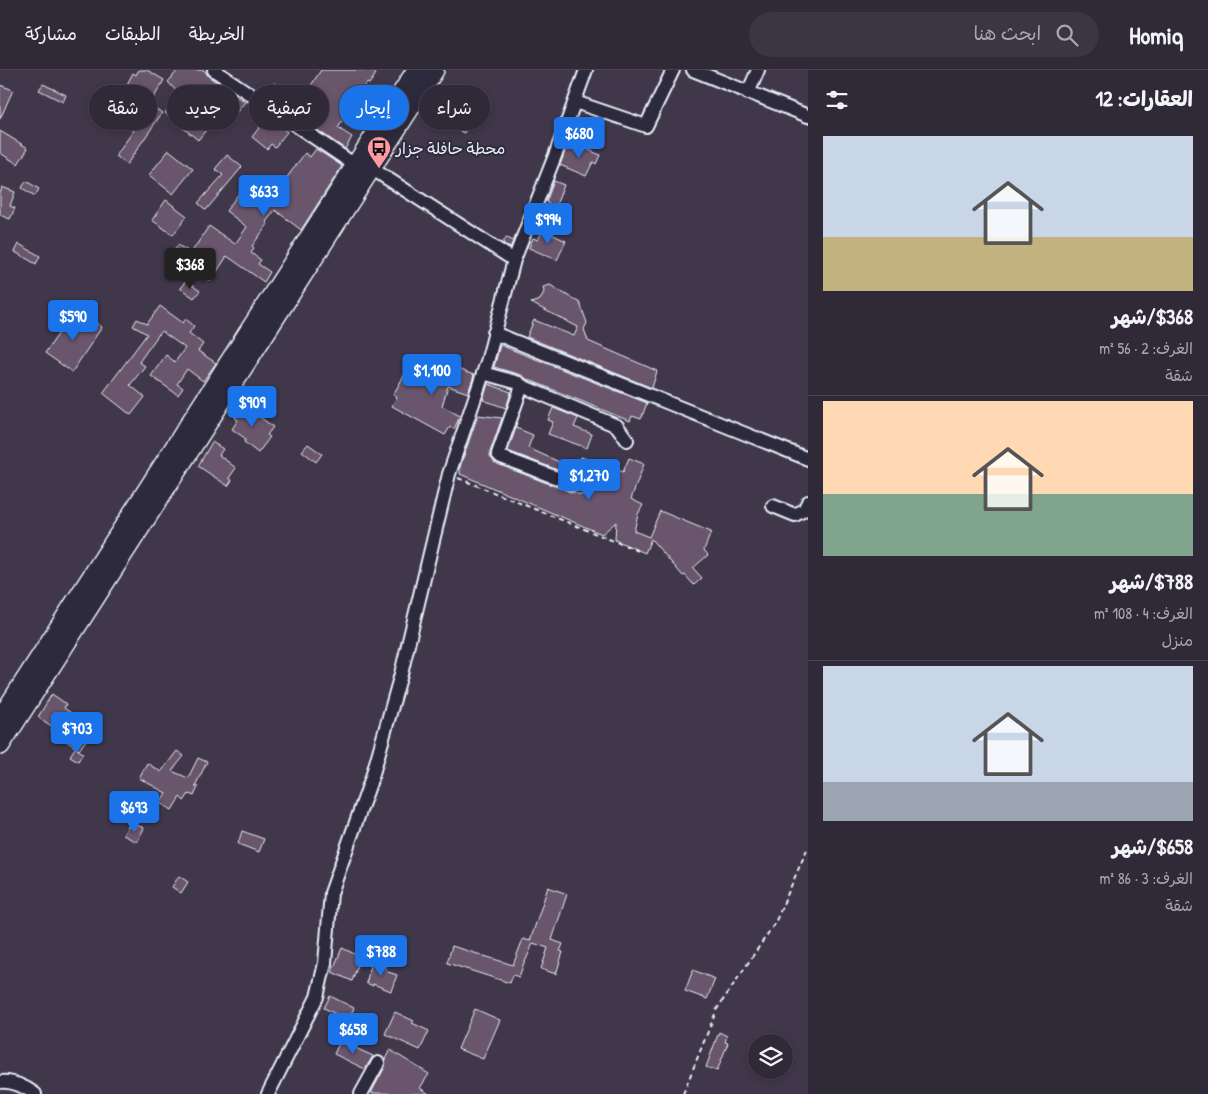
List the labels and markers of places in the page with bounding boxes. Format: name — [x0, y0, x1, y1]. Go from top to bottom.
pin: $680 — [549, 116, 609, 159]
bus stop icon: محطة حافلة جزار — [366, 135, 392, 169]
place label: محطة حافلة جزار — [394, 137, 505, 159]
pin: $633 — [234, 174, 294, 217]
pin: $994 — [518, 202, 578, 245]
pin: $368 — [160, 248, 220, 290]
pin: $590 — [43, 300, 103, 342]
pin: $1,100 — [391, 354, 473, 396]
pin: $909 — [222, 386, 282, 428]
pin: $1,270 — [548, 458, 630, 501]
pin: $703 — [47, 712, 107, 754]
pin: $693 — [104, 790, 164, 833]
pin: $788 — [351, 934, 411, 977]
pin: $658 — [323, 1012, 383, 1055]

